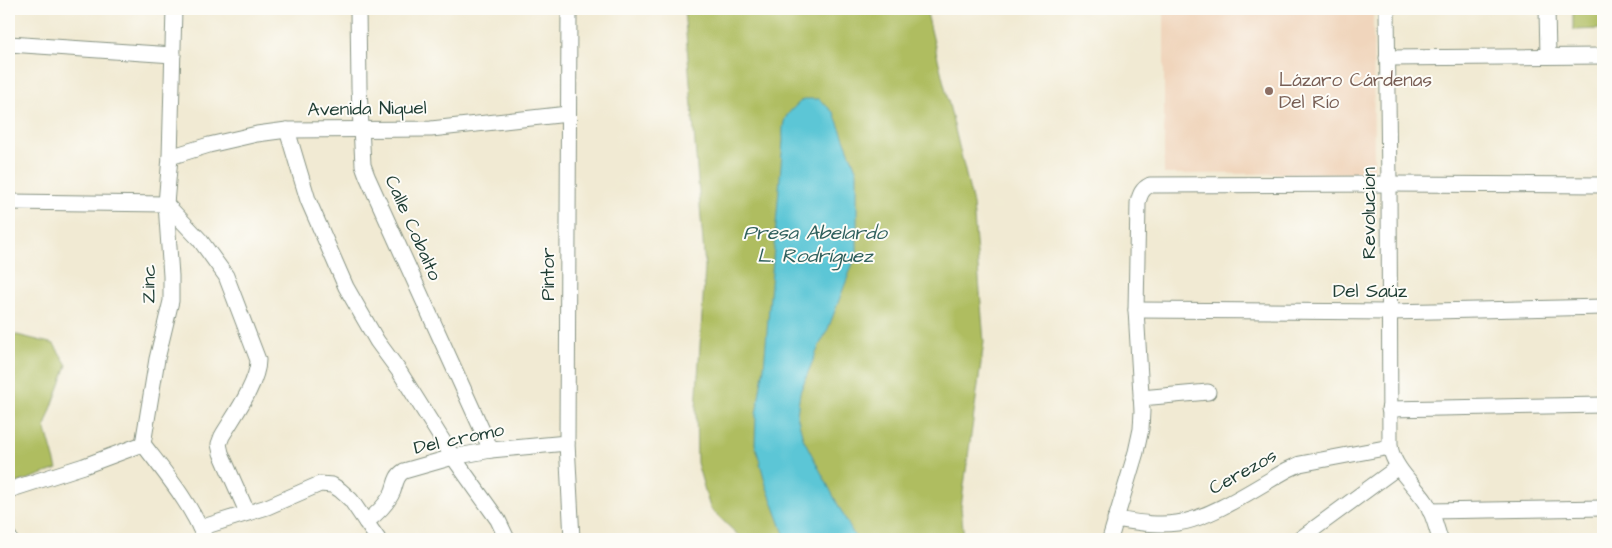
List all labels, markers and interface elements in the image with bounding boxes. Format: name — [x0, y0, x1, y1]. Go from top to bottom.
place label: Lázaro Cárdenas Del Río — [1279, 67, 1432, 116]
marker: Lázaro Cárdenas Del Río — [1263, 85, 1275, 97]
street label: Avenida Niquel — [307, 94, 427, 124]
street label: Revolucion — [1356, 167, 1383, 259]
street label: Calle Cobalto — [378, 171, 448, 285]
water label: Presa Abelardo L. Rodríguez — [743, 219, 889, 271]
street label: Pintor — [535, 247, 562, 301]
street label: Zinc — [135, 264, 163, 304]
street label: Del Saúz — [1333, 278, 1408, 305]
street label: Del cromo — [411, 416, 507, 462]
street label: Cerezos — [1204, 442, 1282, 502]

